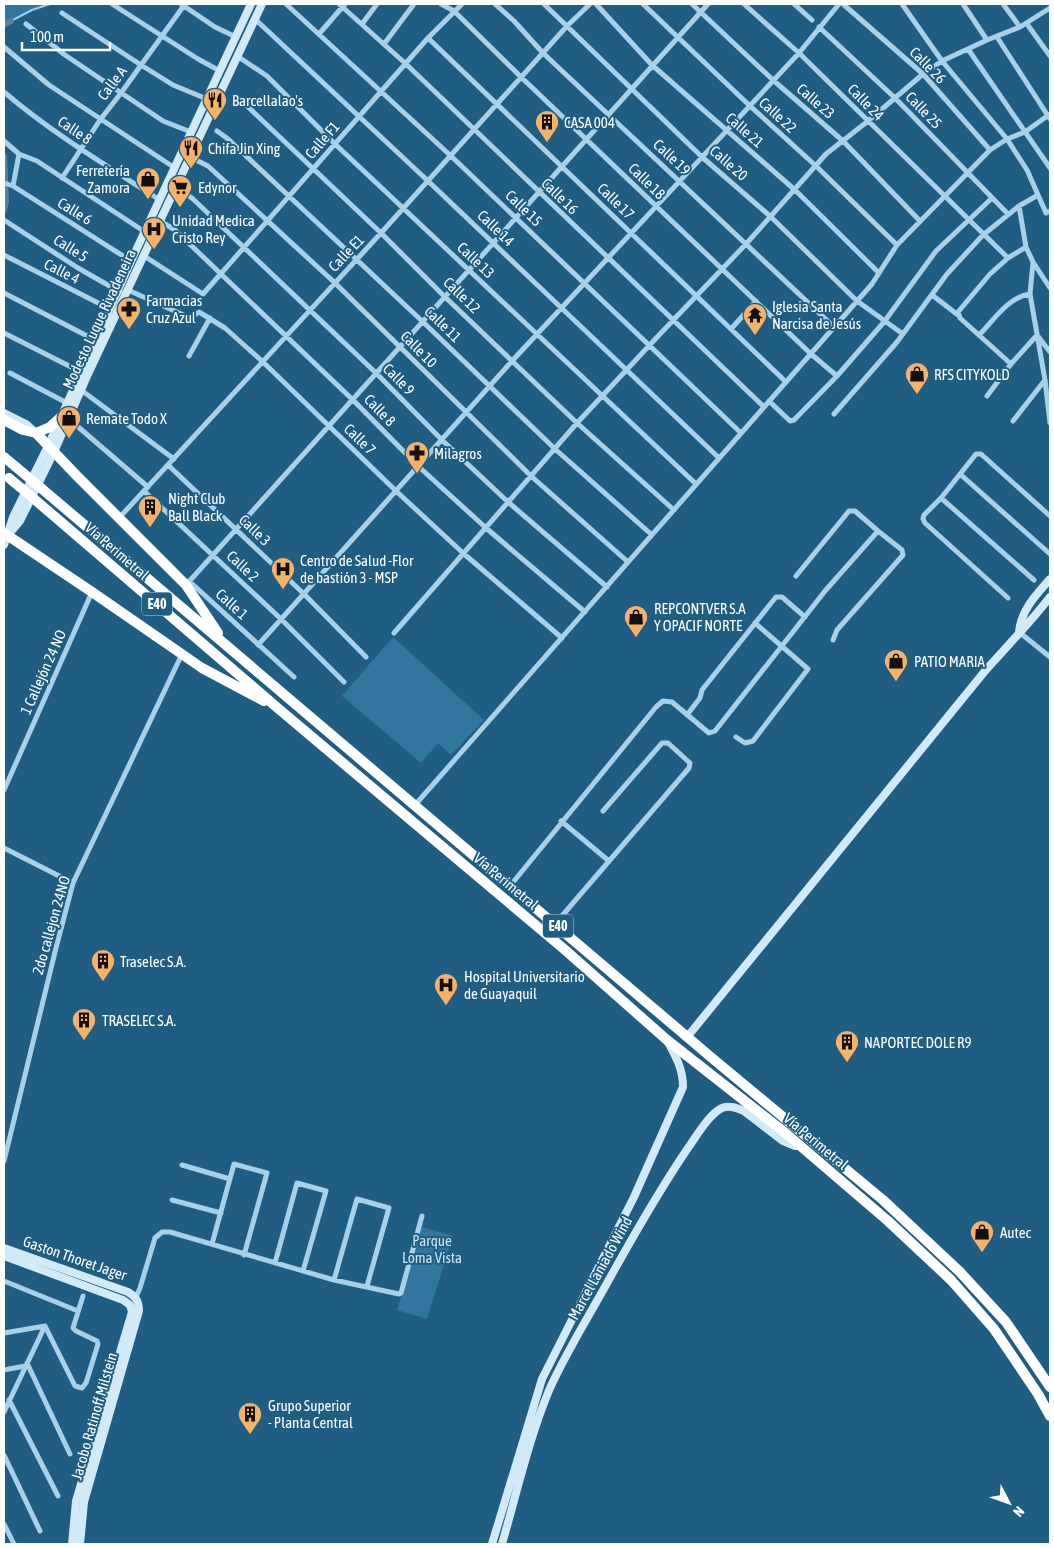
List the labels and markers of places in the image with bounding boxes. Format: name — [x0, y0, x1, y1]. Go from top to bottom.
restaurant icon: Barcellalao's — [202, 87, 228, 121]
place label: Barcellalao's — [232, 92, 303, 109]
building icon: CASA 004 — [534, 109, 560, 143]
place label: CASA 004 — [564, 114, 615, 131]
restaurant icon: Chifa Jin Xing — [178, 135, 204, 169]
place label: Chifa Jin Xing — [208, 140, 281, 157]
place label: Ferretería Zamora — [76, 162, 130, 196]
shop icon: Ferretería Zamora — [135, 166, 161, 200]
supermarket icon: Edynor — [167, 174, 193, 208]
place label: Edynor — [198, 179, 237, 196]
place label: Unidad Medica Cristo Rey — [172, 212, 255, 246]
hospital icon: Unidad Medica Cristo Rey — [141, 216, 167, 250]
place label: Farmacias Cruz Azul — [146, 292, 202, 326]
pharmacy icon: Farmacias Cruz Azul — [116, 296, 142, 330]
place label: Iglesia Santa Narcisa de Jesús — [772, 298, 861, 332]
temple icon: Iglesia Santa Narcisa de Jesús — [742, 302, 768, 336]
shop icon: RFS CITYKOLD — [904, 361, 930, 395]
place label: RFS CITYKOLD — [934, 366, 1010, 383]
shop icon: Remate Todo X — [56, 405, 82, 439]
place label: Remate Todo X — [86, 410, 167, 427]
pharmacy icon: Milagros — [404, 440, 430, 474]
place label: Milagros — [434, 445, 482, 462]
place label: Night Club Ball Black — [168, 490, 225, 524]
building icon: Night Club Ball Black — [137, 494, 163, 528]
place label: Centro de Salud -Flor de bastión 3 - MSP — [300, 552, 414, 586]
hospital icon: Centro de Salud -Flor de bastión 3 - MSP — [270, 556, 296, 590]
place label: REPCONTVER S.A Y OPACIF NORTE — [654, 600, 746, 634]
shop icon: REPCONTVER S.A Y OPACIF NORTE — [623, 604, 649, 638]
shop icon: PATIO MARIA — [883, 648, 909, 682]
place label: PATIO MARIA — [914, 653, 985, 670]
building icon: Traselec S.A. — [90, 948, 116, 982]
place label: Traselec S.A. — [120, 953, 186, 970]
place label: Hospital Universitario de Guayaquil — [464, 968, 585, 1002]
hospital icon: Hospital Universitario de Guayaquil — [433, 972, 459, 1006]
building icon: TRASELEC S.A. — [71, 1007, 97, 1041]
place label: TRASELEC S.A. — [102, 1012, 176, 1029]
building icon: NAPORTEC DOLE R9 — [834, 1029, 860, 1063]
place label: NAPORTEC DOLE R9 — [864, 1034, 972, 1051]
shop icon: Autec — [969, 1219, 995, 1253]
place label: Autec — [1000, 1224, 1032, 1241]
place label: Grupo Superior - Planta Central — [268, 1397, 353, 1431]
building icon: Grupo Superior - Planta Central — [237, 1401, 263, 1435]

